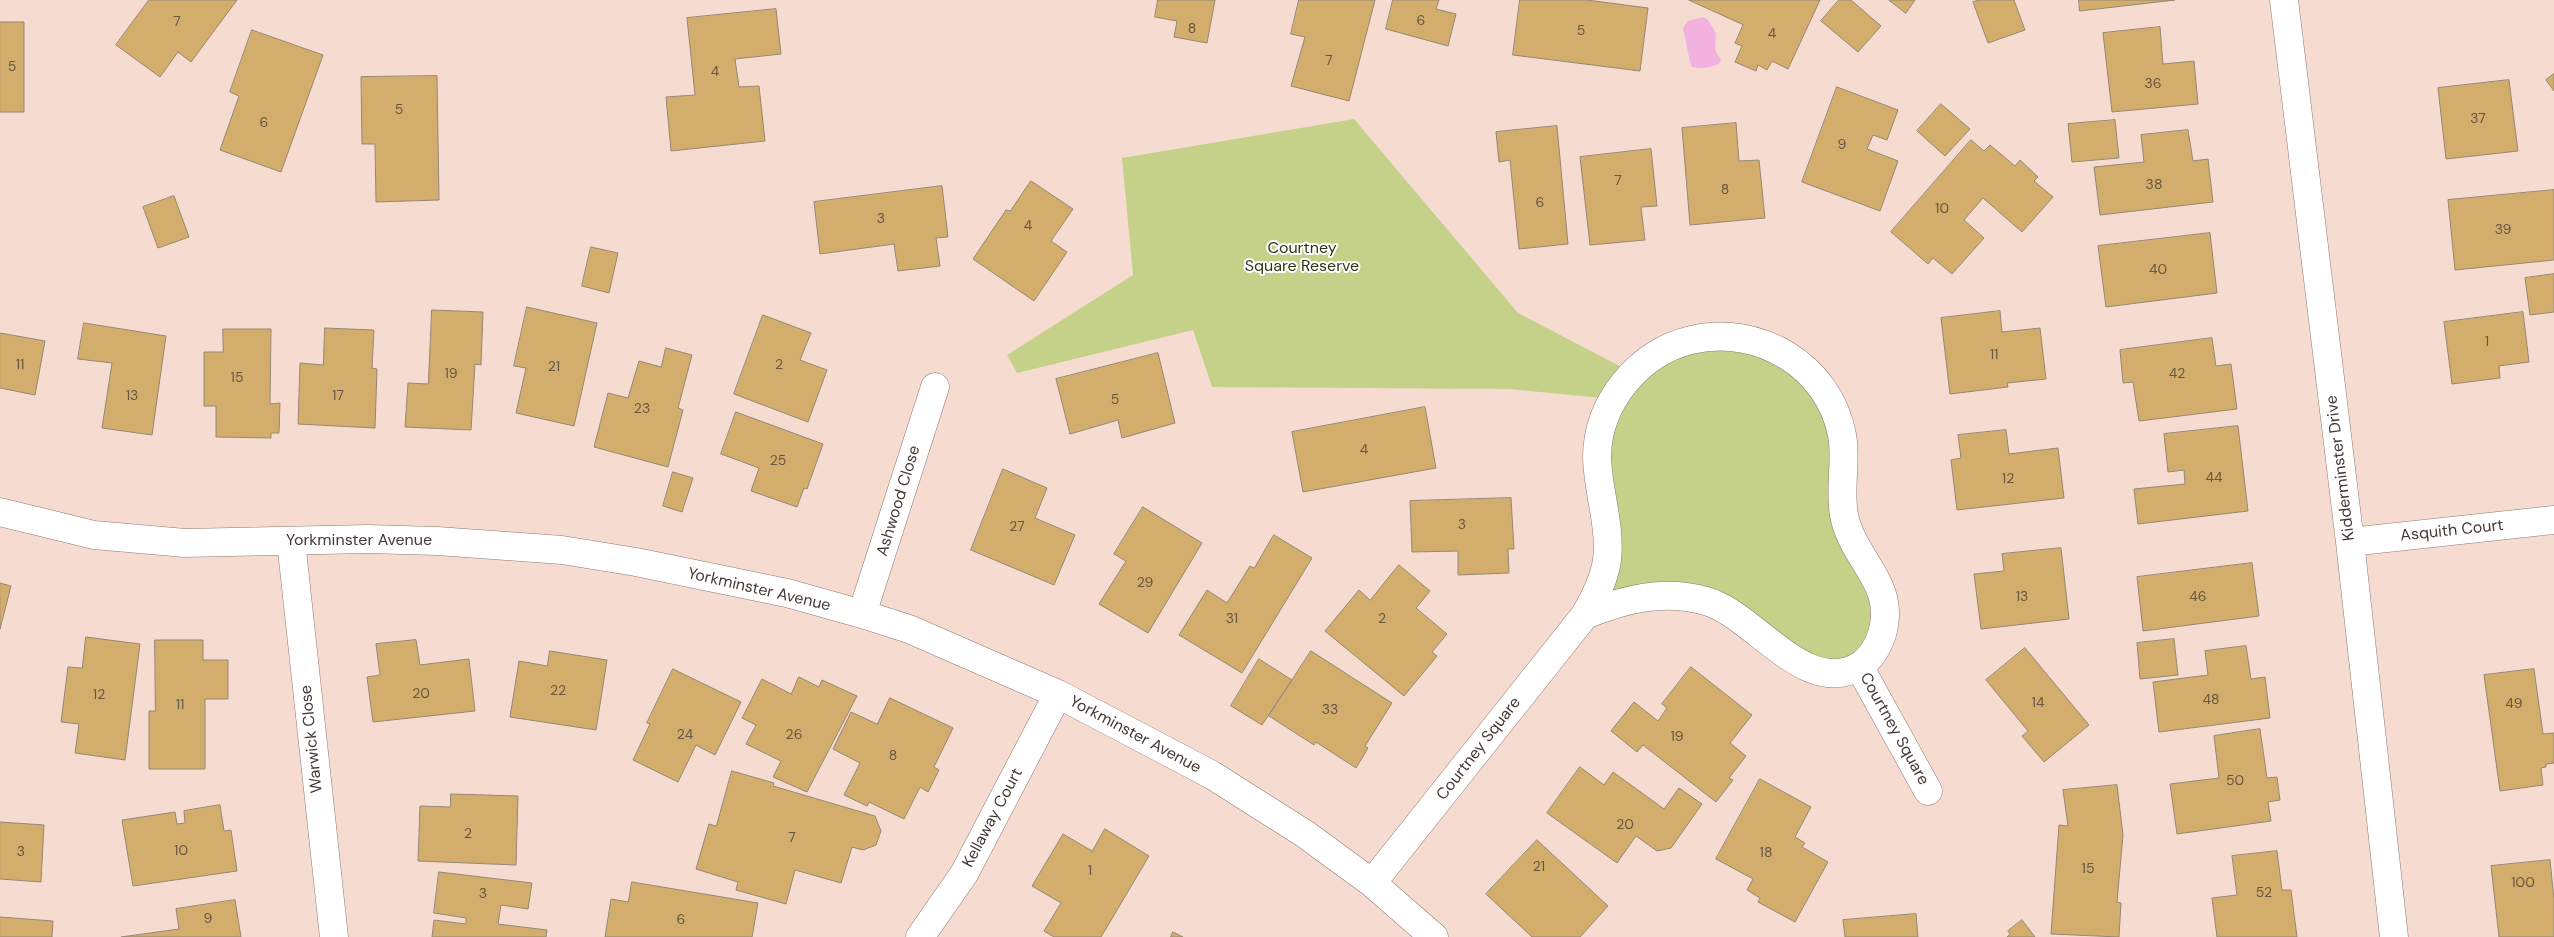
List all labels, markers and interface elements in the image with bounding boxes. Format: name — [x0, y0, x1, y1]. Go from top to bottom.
house number: 6 — [1417, 13, 1425, 29]
house number: 7 — [173, 14, 181, 30]
house number: 8 — [1188, 21, 1196, 37]
house number: 5 — [1577, 23, 1585, 39]
house number: 4 — [1768, 26, 1776, 42]
house number: 7 — [1325, 53, 1333, 69]
house number: 5 — [8, 59, 16, 75]
house number: 4 — [711, 64, 719, 80]
house number: 36 — [2144, 76, 2162, 92]
house number: 5 — [395, 102, 403, 118]
house number: 37 — [2470, 111, 2486, 127]
house number: 6 — [260, 115, 268, 131]
house number: 9 — [1838, 137, 1846, 153]
house number: 7 — [1614, 173, 1622, 189]
house number: 38 — [2146, 177, 2162, 193]
house number: 8 — [1721, 182, 1729, 198]
house number: 6 — [1536, 195, 1544, 211]
house number: 10 — [1935, 201, 1949, 217]
house number: 3 — [877, 211, 885, 227]
house number: 4 — [1024, 218, 1032, 234]
house number: 39 — [2495, 222, 2511, 238]
park label: Courtney Square Reserve — [1245, 239, 1359, 277]
house number: 40 — [2149, 262, 2167, 278]
house number: 1 — [2485, 334, 2489, 350]
house number: 11 — [1990, 347, 1998, 363]
house number: 11 — [16, 357, 24, 373]
house number: 2 — [775, 357, 783, 373]
house number: 21 — [548, 359, 560, 375]
house number: 19 — [444, 366, 458, 382]
house number: 42 — [2169, 366, 2185, 382]
house number: 15 — [231, 370, 243, 386]
house number: 13 — [126, 388, 138, 404]
house number: 17 — [332, 388, 344, 404]
house number: 5 — [1111, 392, 1119, 408]
street label: Kidderminster Drive — [2323, 394, 2359, 542]
house number: 23 — [634, 401, 650, 417]
house number: 4 — [1360, 442, 1368, 458]
street label: Ashwood Close — [873, 443, 925, 559]
house number: 25 — [770, 453, 786, 469]
house number: 44 — [2206, 470, 2222, 486]
house number: 12 — [2002, 471, 2014, 487]
street label: Asquith Court — [2399, 516, 2505, 546]
house number: 3 — [1458, 517, 1466, 533]
house number: 27 — [1009, 519, 1025, 535]
street label: Yorkminster Avenue — [286, 531, 432, 551]
street label: Yorkminster Avenue — [686, 564, 832, 616]
house number: 29 — [1137, 575, 1153, 591]
house number: 13 — [2016, 589, 2028, 605]
house number: 46 — [2189, 589, 2207, 605]
house number: 31 — [1226, 611, 1238, 627]
house number: 2 — [1378, 611, 1386, 627]
street label: Courtney Square — [1855, 670, 1933, 788]
house number: 22 — [550, 683, 566, 699]
street label: Warwick Close — [297, 684, 327, 794]
house number: 20 — [412, 686, 430, 702]
house number: 12 — [93, 687, 105, 703]
street label: Yorkminster Avenue — [1066, 692, 1204, 778]
house number: 48 — [2202, 692, 2220, 708]
street label: Courtney Square — [1433, 694, 1525, 804]
house number: 14 — [2032, 695, 2044, 711]
house number: 49 — [2505, 696, 2523, 712]
house number: 11 — [176, 697, 184, 713]
house number: 33 — [1322, 702, 1338, 718]
house number: 24 — [677, 727, 693, 743]
house number: 26 — [786, 727, 802, 743]
house number: 19 — [1670, 729, 1684, 745]
house number: 8 — [889, 748, 897, 764]
street label: Kellaway Court — [959, 765, 1027, 871]
house number: 50 — [2226, 773, 2244, 789]
house number: 20 — [1616, 817, 1634, 833]
house number: 2 — [464, 826, 472, 842]
house number: 7 — [788, 830, 796, 846]
house number: 10 — [174, 843, 188, 859]
house number: 3 — [17, 844, 25, 860]
house number: 18 — [1760, 845, 1772, 861]
house number: 21 — [1533, 859, 1545, 875]
house number: 15 — [2082, 861, 2094, 877]
house number: 1 — [1088, 863, 1092, 879]
house number: 100 — [2511, 875, 2535, 891]
house number: 52 — [2256, 885, 2272, 901]
house number: 3 — [479, 886, 487, 902]
house number: 9 — [204, 911, 212, 927]
house number: 6 — [677, 912, 685, 928]

